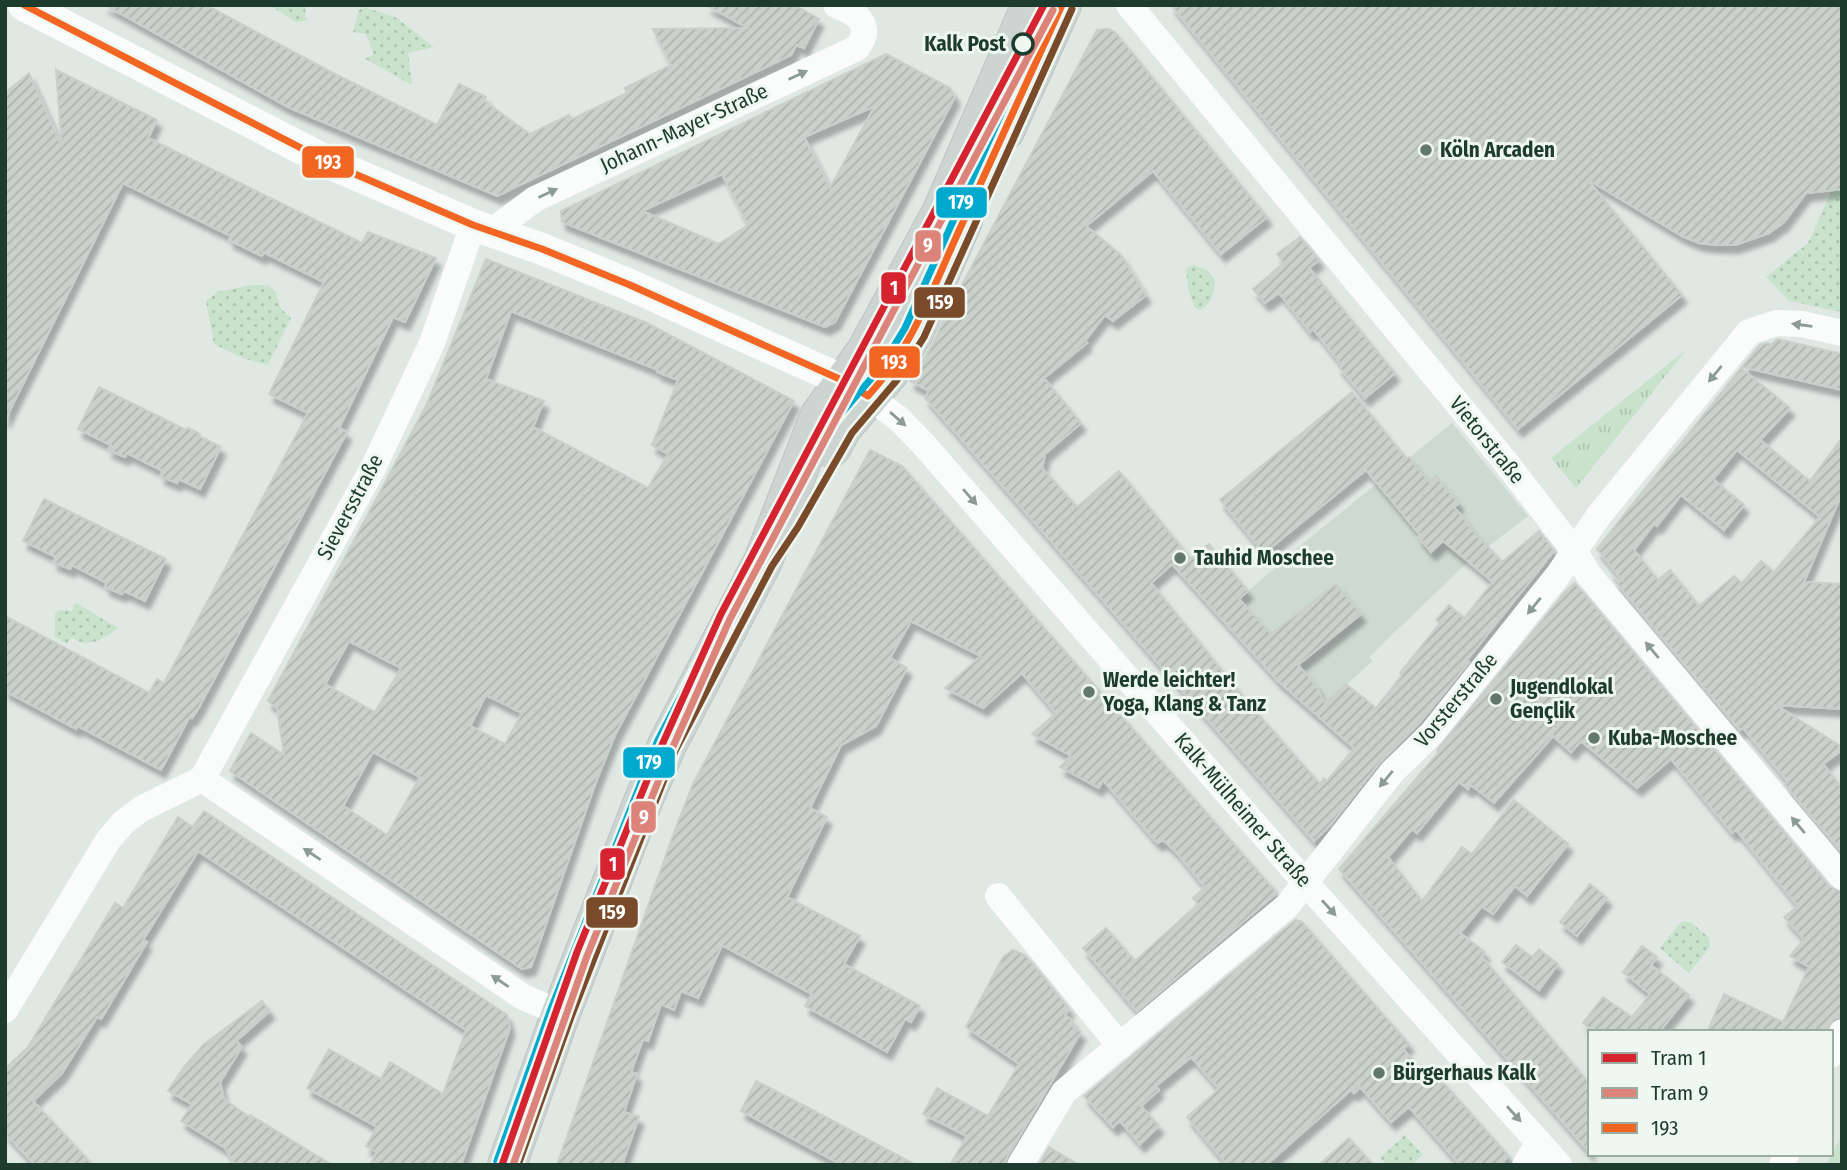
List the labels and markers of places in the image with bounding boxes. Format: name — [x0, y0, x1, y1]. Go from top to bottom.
place label: Kalk Post — [924, 31, 1007, 57]
marker: Kalk Post — [1012, 33, 1034, 55]
place label: Köln Arcaden — [1440, 137, 1555, 163]
marker: Köln Arcaden — [1418, 142, 1434, 158]
place label: Tauhid Moschee — [1194, 545, 1334, 571]
marker: Tauhid Moschee — [1172, 550, 1188, 566]
place label: Werde leichter! Yoga, Klang & Tanz — [1102, 667, 1266, 717]
place label: Jugendlokal Gençlik — [1509, 674, 1614, 724]
marker: Werde leichter! Yoga, Klang & Tanz — [1081, 684, 1097, 700]
marker: Jugendlokal Gençlik — [1488, 691, 1504, 707]
place label: Kuba-Moschee — [1608, 725, 1738, 751]
marker: Kuba-Moschee — [1586, 730, 1602, 746]
place label: Bürgerhaus Kalk — [1393, 1060, 1536, 1086]
marker: Bürgerhaus Kalk — [1371, 1065, 1387, 1081]

